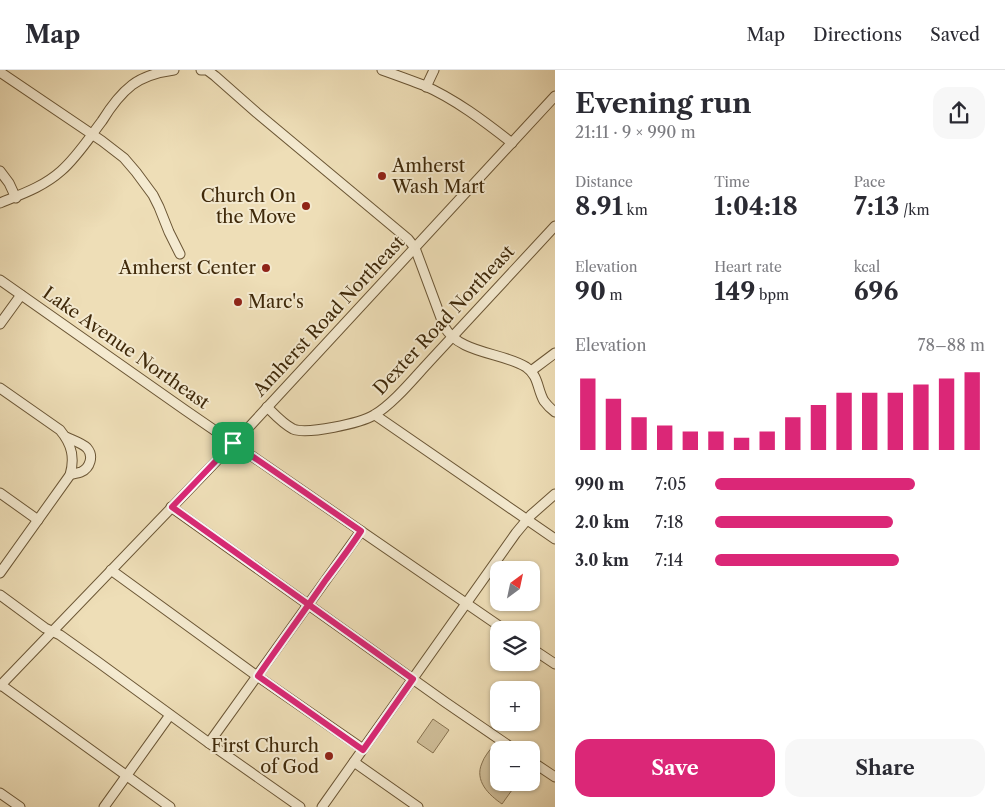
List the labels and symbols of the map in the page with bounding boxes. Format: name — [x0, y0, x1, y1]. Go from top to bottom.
place label: Amherst Wash Mart — [391, 155, 486, 198]
marker: Amherst Wash Mart — [376, 170, 388, 182]
place label: Church On the Move — [201, 185, 296, 228]
marker: Church On the Move — [300, 200, 312, 212]
street label: Amherst Road Northeast — [248, 231, 410, 402]
street label: Dexter Road Northeast — [369, 240, 519, 399]
place label: Amherst Center — [118, 257, 256, 279]
marker: Amherst Center — [260, 262, 272, 274]
street label: Lake Avenue Northeast — [38, 282, 214, 414]
place label: Marc's — [248, 291, 304, 313]
marker: Marc's — [232, 296, 244, 308]
pin — [212, 422, 254, 464]
north arrow — [490, 561, 540, 611]
place label: First Church of God — [211, 735, 319, 778]
marker: First Church of God — [323, 750, 335, 762]

